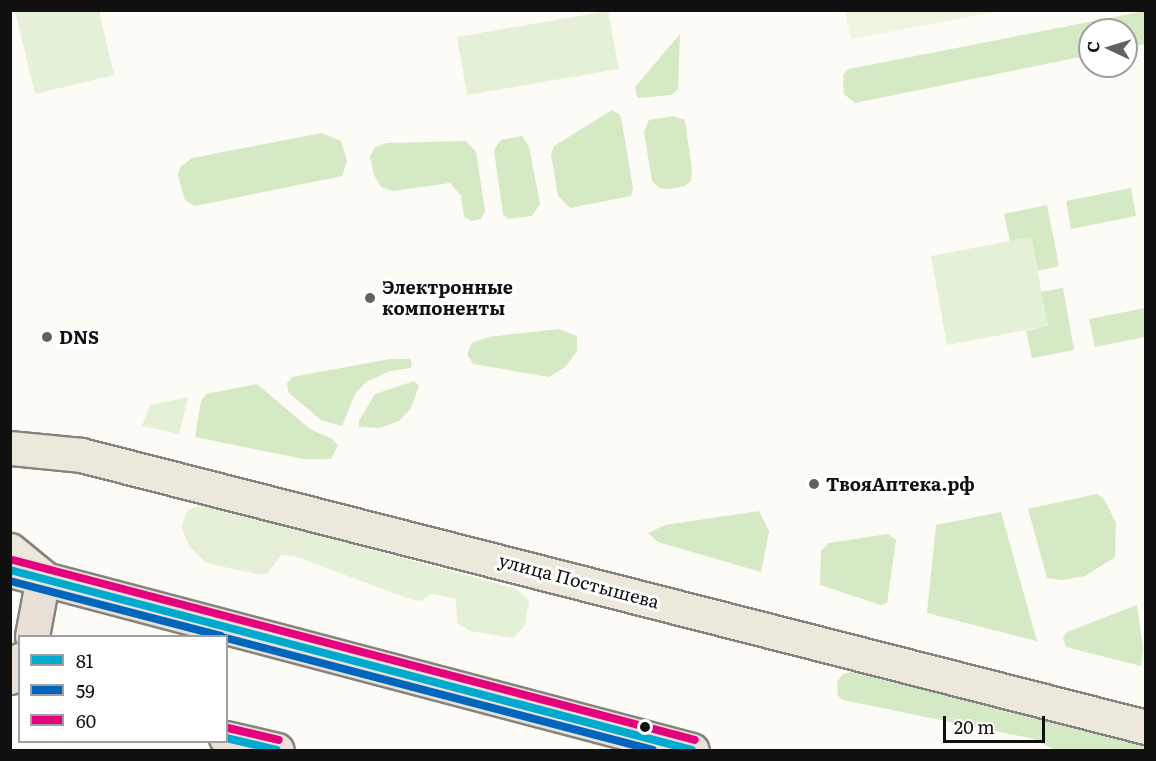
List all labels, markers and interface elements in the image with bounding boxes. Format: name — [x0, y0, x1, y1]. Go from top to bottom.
north arrow — [1078, 18, 1138, 78]
text: С — [1080, 40, 1104, 53]
place label: Электронные компоненты — [382, 277, 513, 320]
marker: Электронные компоненты — [363, 291, 377, 305]
place label: DNS — [59, 326, 99, 348]
marker: DNS — [40, 330, 54, 344]
place label: ТвояАптека.рф — [826, 473, 975, 495]
marker: ТвояАптека.рф — [807, 477, 821, 491]
street label: улица Постышева — [496, 549, 662, 613]
legend — [18, 635, 228, 743]
text: 81 — [76, 647, 93, 674]
text: 59 — [76, 677, 95, 704]
scale bar — [946, 704, 1048, 742]
text: 60 — [76, 707, 96, 734]
text: 20 m — [954, 713, 995, 740]
unlabelled marker — [639, 721, 651, 733]

